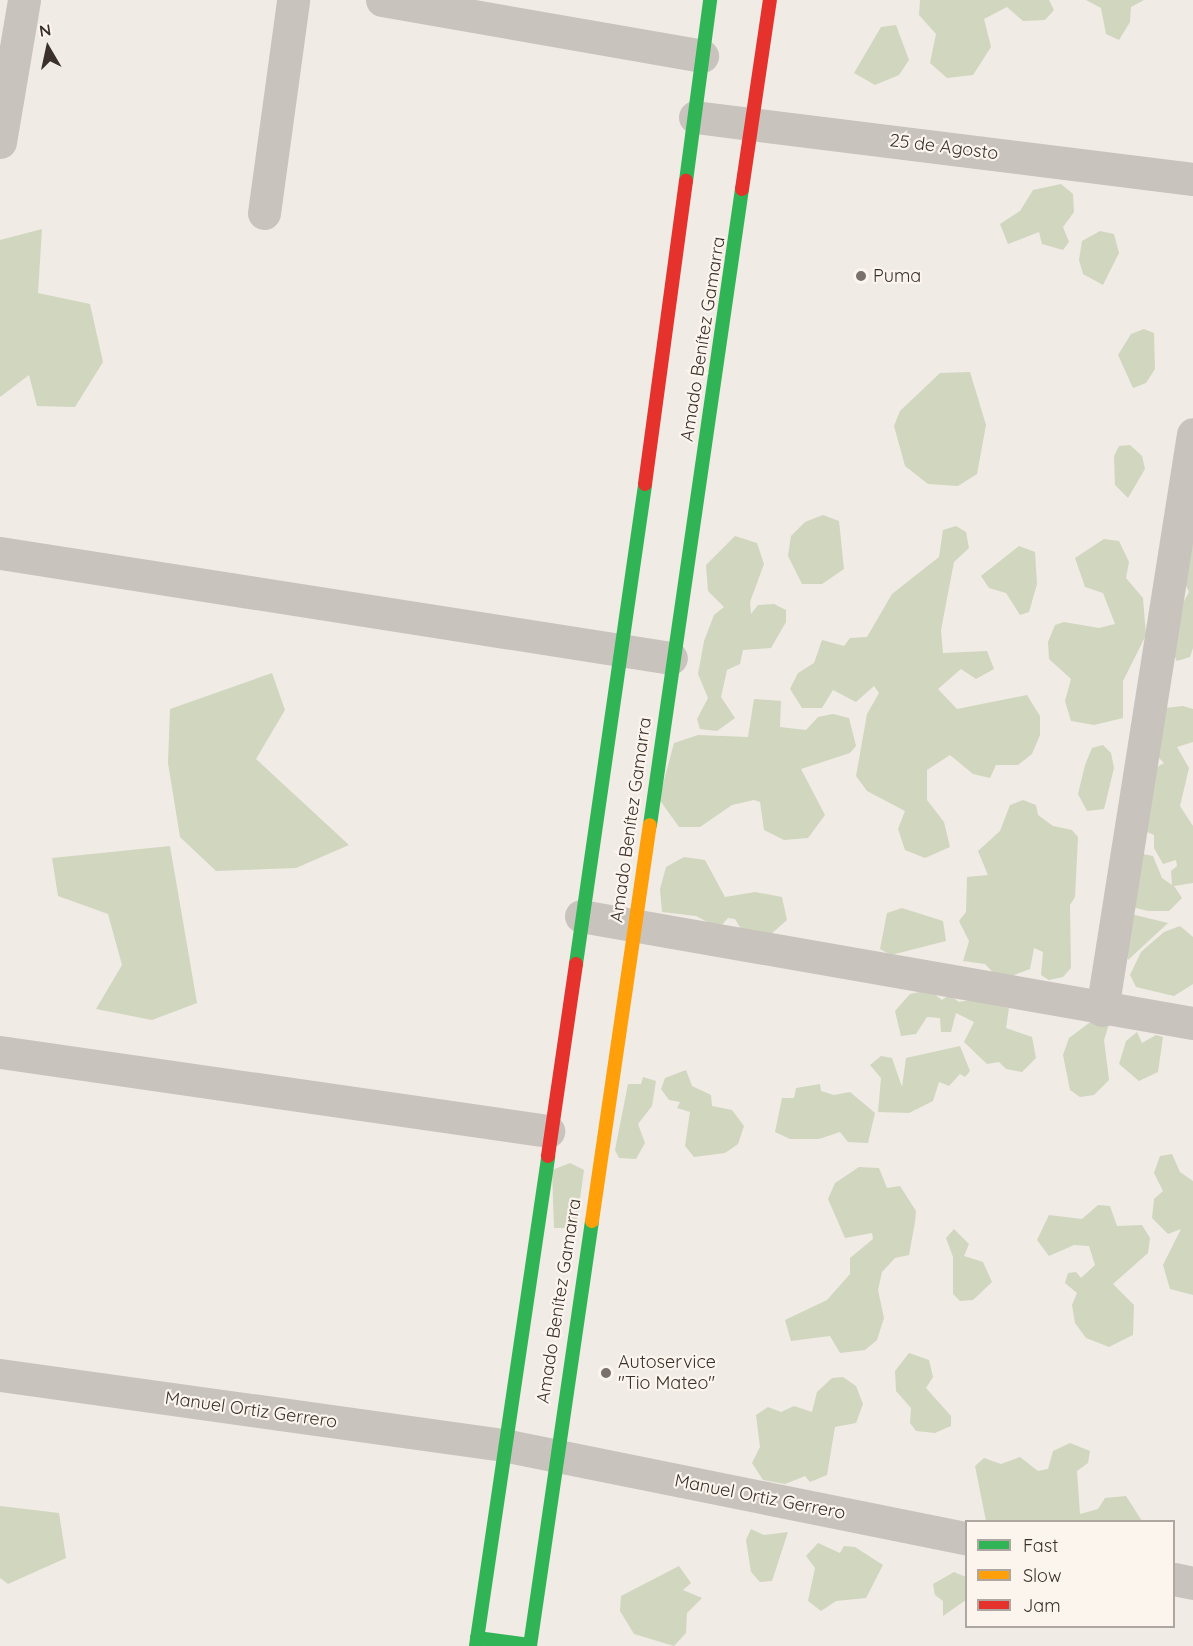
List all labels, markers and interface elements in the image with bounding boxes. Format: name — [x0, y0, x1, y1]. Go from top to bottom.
north arrow — [18, 18, 78, 78]
text: N — [38, 19, 53, 41]
street label: 25 de Agosto — [888, 130, 1000, 164]
street label: Amado Benítez Gamarra — [676, 235, 730, 443]
place label: Puma — [873, 265, 921, 287]
marker: Puma — [854, 269, 868, 283]
street label: Amado Benítez Gamarra — [606, 716, 656, 924]
street label: Amado Benítez Gamarra — [532, 1197, 586, 1405]
place label: Autoservice "Tio Mateo" — [618, 1352, 716, 1394]
marker: Autoservice "Tio Mateo" — [599, 1366, 613, 1380]
street label: Manuel Ortiz Gerrero — [164, 1387, 338, 1433]
street label: Manuel Ortiz Gerrero — [673, 1470, 847, 1524]
legend — [965, 1520, 1175, 1628]
text: Fast — [1023, 1534, 1058, 1557]
text: Slow — [1023, 1564, 1061, 1587]
text: Jam — [1023, 1594, 1061, 1617]

